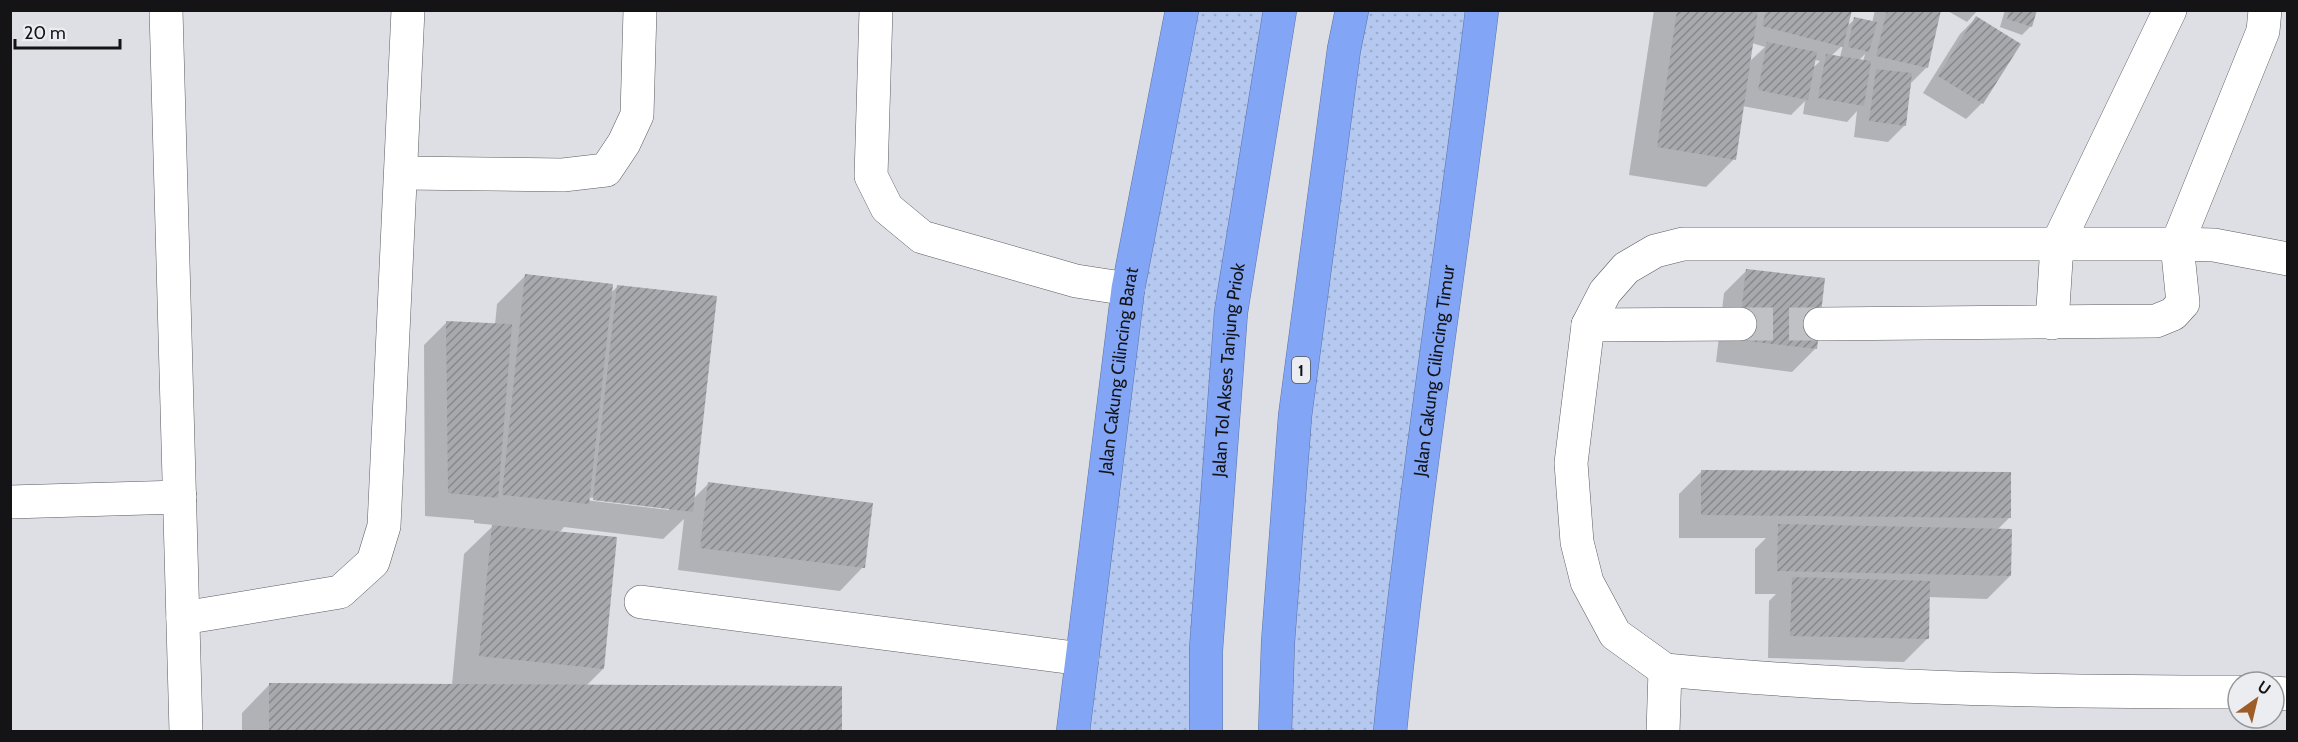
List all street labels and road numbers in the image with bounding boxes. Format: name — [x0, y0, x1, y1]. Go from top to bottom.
street label: Jalan Tol Akses Tanjung Priok — [1208, 260, 1250, 479]
street label: Jalan Cakung Cilincing Timur — [1409, 263, 1460, 479]
street label: Jalan Cakung Cilincing Barat — [1094, 265, 1143, 477]
road number: 1 — [1292, 357, 1310, 383]

